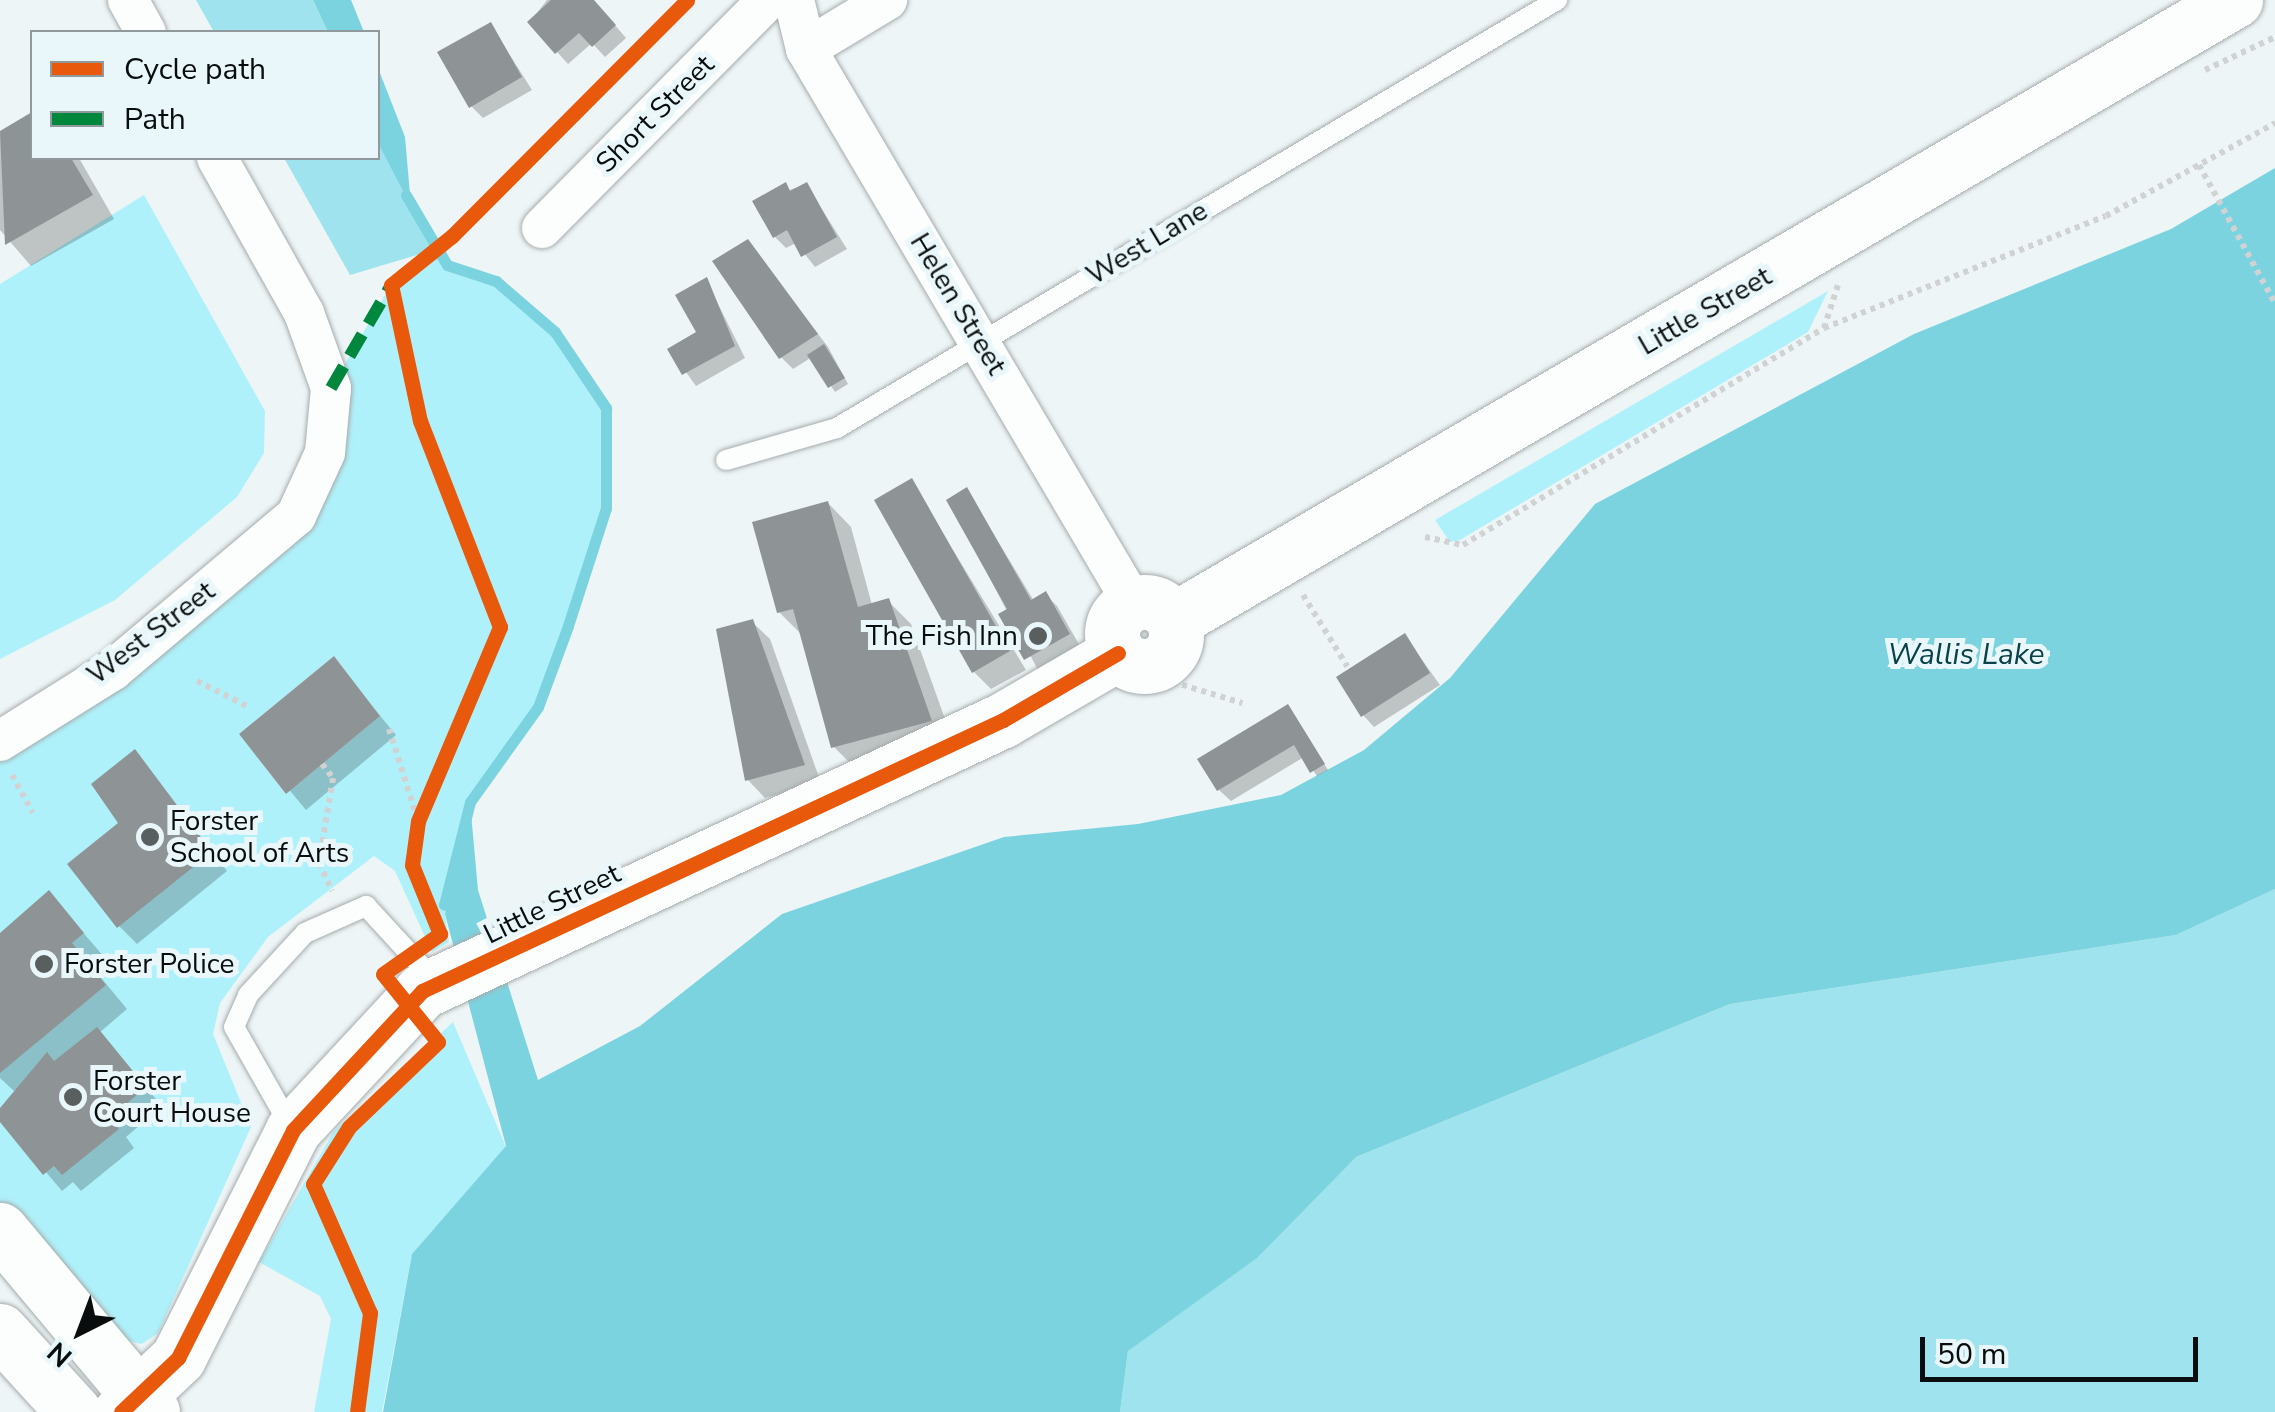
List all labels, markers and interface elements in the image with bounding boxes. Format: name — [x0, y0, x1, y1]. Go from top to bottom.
legend — [30, 30, 380, 160]
street label: Short Street — [589, 48, 721, 180]
text: Cycle path — [124, 49, 266, 90]
text: Path — [124, 99, 186, 140]
street label: West Lane — [1080, 194, 1214, 292]
street label: Helen Street — [903, 227, 1013, 381]
street label: Little Street — [1633, 260, 1777, 362]
street label: West Street — [81, 574, 221, 692]
place label: The Fish Inn — [866, 619, 1018, 653]
marker: The Fish Inn — [1027, 625, 1049, 647]
water label: Wallis Lake — [1888, 637, 2044, 673]
place label: Forster School of Arts — [170, 804, 349, 870]
marker: Forster School of Arts — [139, 826, 161, 848]
street label: Little Street — [478, 857, 626, 951]
place label: Forster Police — [64, 947, 234, 981]
marker: Forster Police — [33, 953, 55, 975]
place label: Forster Court House — [93, 1064, 251, 1130]
marker: Forster Court House — [62, 1086, 84, 1108]
north arrow — [30, 1282, 130, 1382]
scale bar — [1925, 1317, 2202, 1379]
text: N — [39, 1333, 80, 1375]
text: 50 m — [1937, 1334, 2006, 1375]

